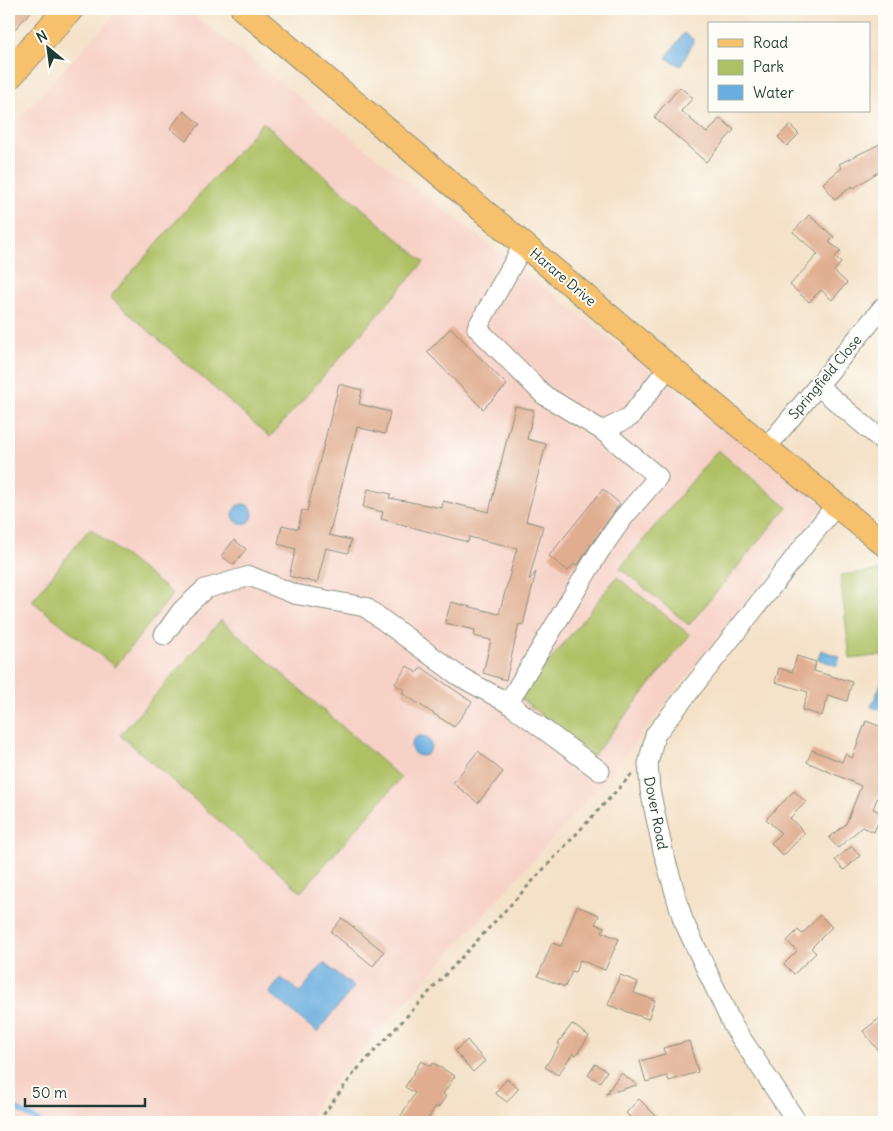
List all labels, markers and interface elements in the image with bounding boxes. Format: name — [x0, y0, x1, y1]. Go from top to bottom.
north arrow — [22, 22, 72, 72]
legend — [708, 22, 870, 112]
text: N — [33, 26, 50, 47]
text: Road — [753, 33, 788, 52]
text: Park — [753, 57, 784, 76]
text: Water — [753, 83, 794, 102]
street label: Harare Drive — [526, 244, 600, 310]
street label: Springfield Close — [784, 331, 866, 423]
street label: Dover Road — [640, 775, 672, 851]
scale bar — [25, 1076, 145, 1108]
text: 50 m — [32, 1083, 67, 1102]

